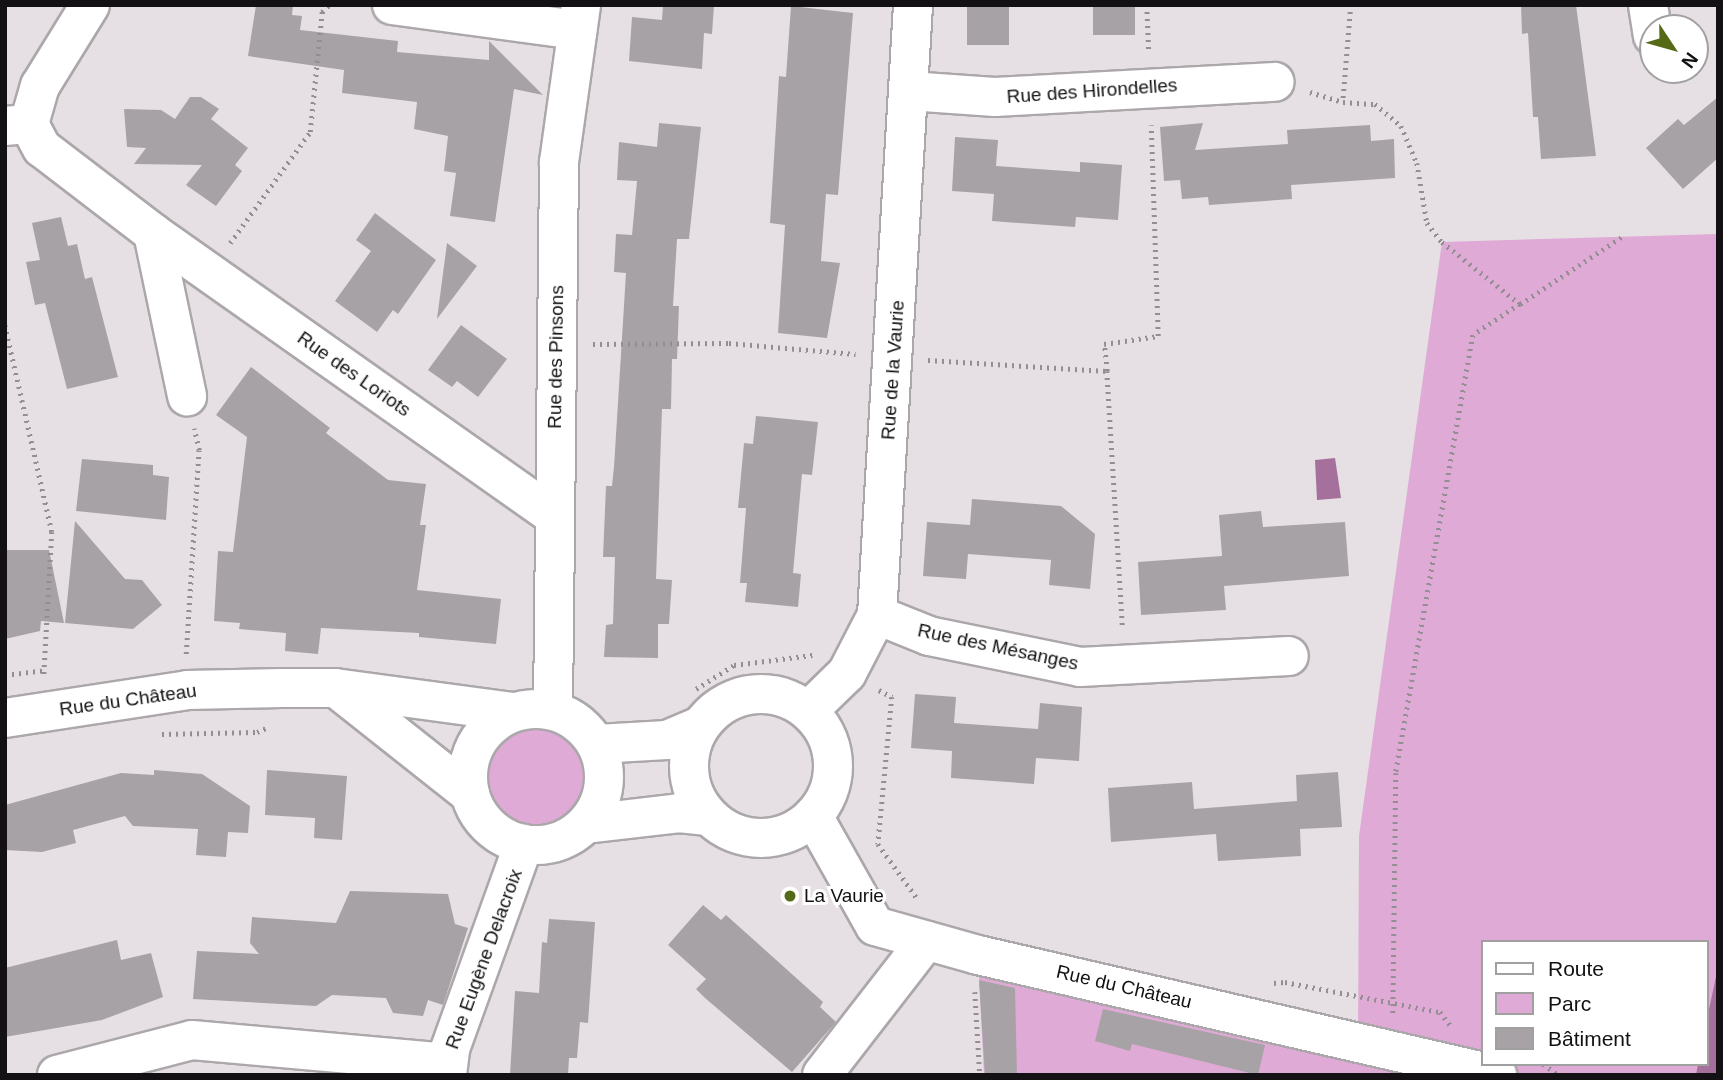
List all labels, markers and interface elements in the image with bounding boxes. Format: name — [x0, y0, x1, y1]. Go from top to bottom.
north arrow — [1639, 14, 1709, 84]
text: N — [1677, 49, 1702, 72]
street label: Rue des Hirondelles — [1006, 74, 1178, 108]
street label: Rue des Pinsons — [543, 285, 569, 429]
street label: Rue de la Vaurie — [877, 299, 909, 441]
street label: Rue des Loriots — [293, 326, 415, 422]
street label: Rue des Mésanges — [916, 619, 1080, 675]
street label: Rue du Château — [58, 679, 198, 721]
street label: Rue Eugène Delacroix — [441, 866, 527, 1052]
place label: La Vaurie — [804, 885, 884, 907]
marker: La Vaurie — [782, 888, 798, 904]
legend — [1482, 940, 1709, 1066]
text: Route — [1548, 957, 1604, 980]
street label: Rue du Château — [1054, 960, 1194, 1014]
text: Parc — [1548, 992, 1591, 1015]
text: Bâtiment — [1548, 1027, 1631, 1050]

